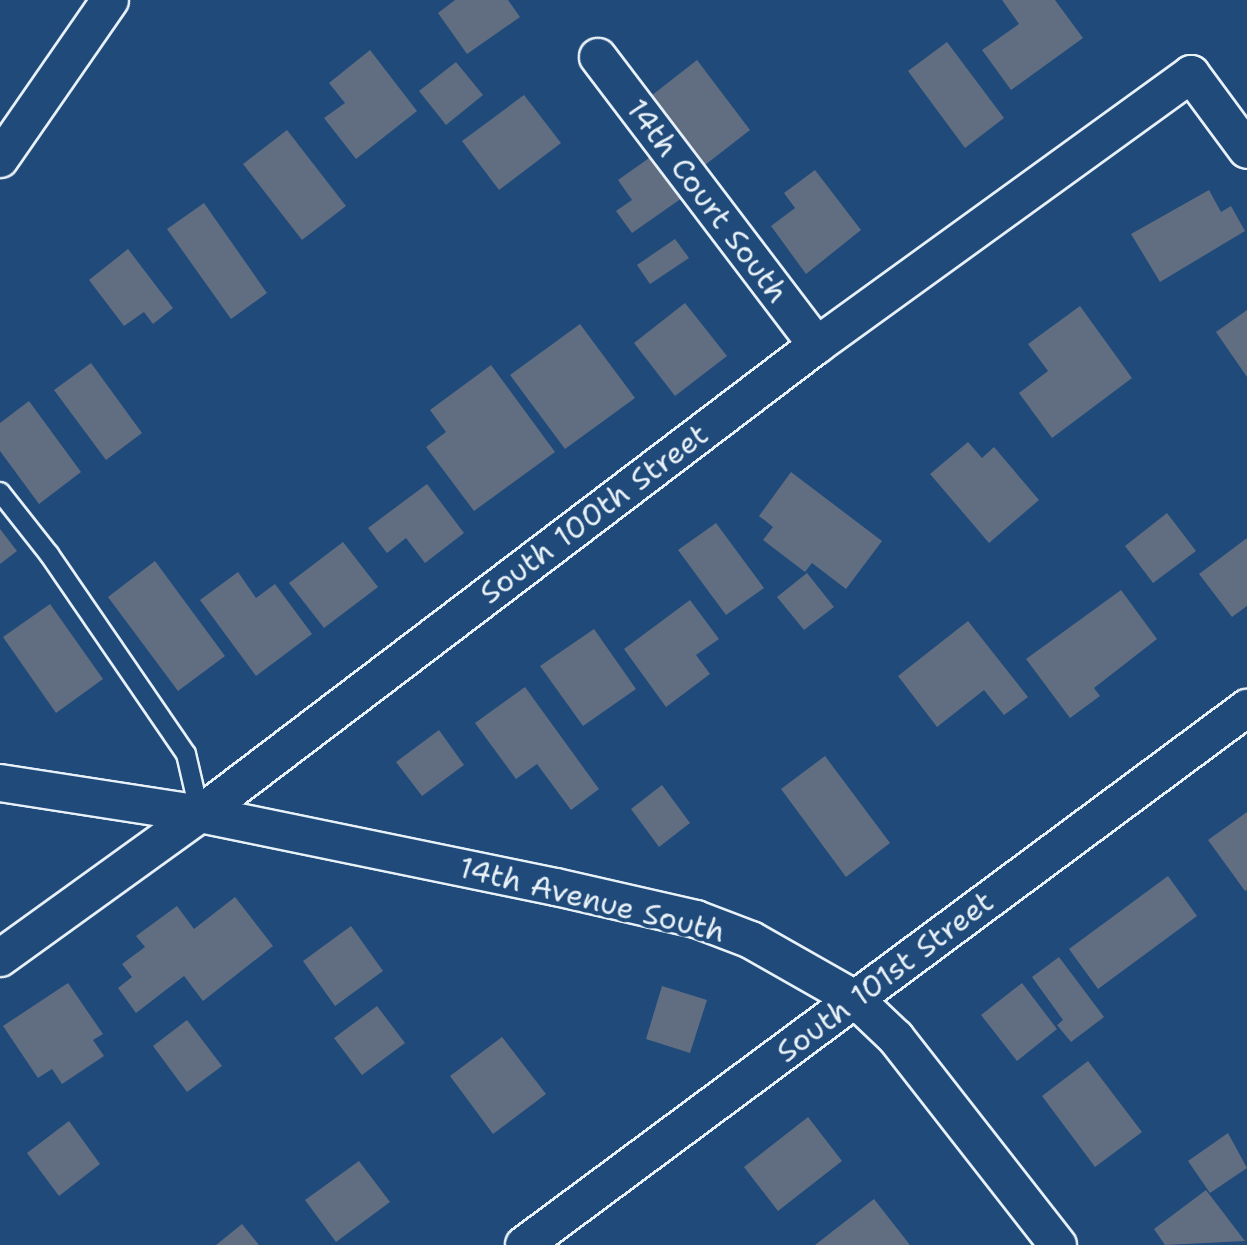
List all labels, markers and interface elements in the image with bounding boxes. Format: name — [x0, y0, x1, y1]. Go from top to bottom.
street label: 14th Court South — [619, 92, 795, 310]
street label: South 100th Street — [473, 416, 715, 612]
street label: 14th Avenue South — [455, 850, 729, 950]
street label: South 101st Street — [769, 884, 1001, 1070]

